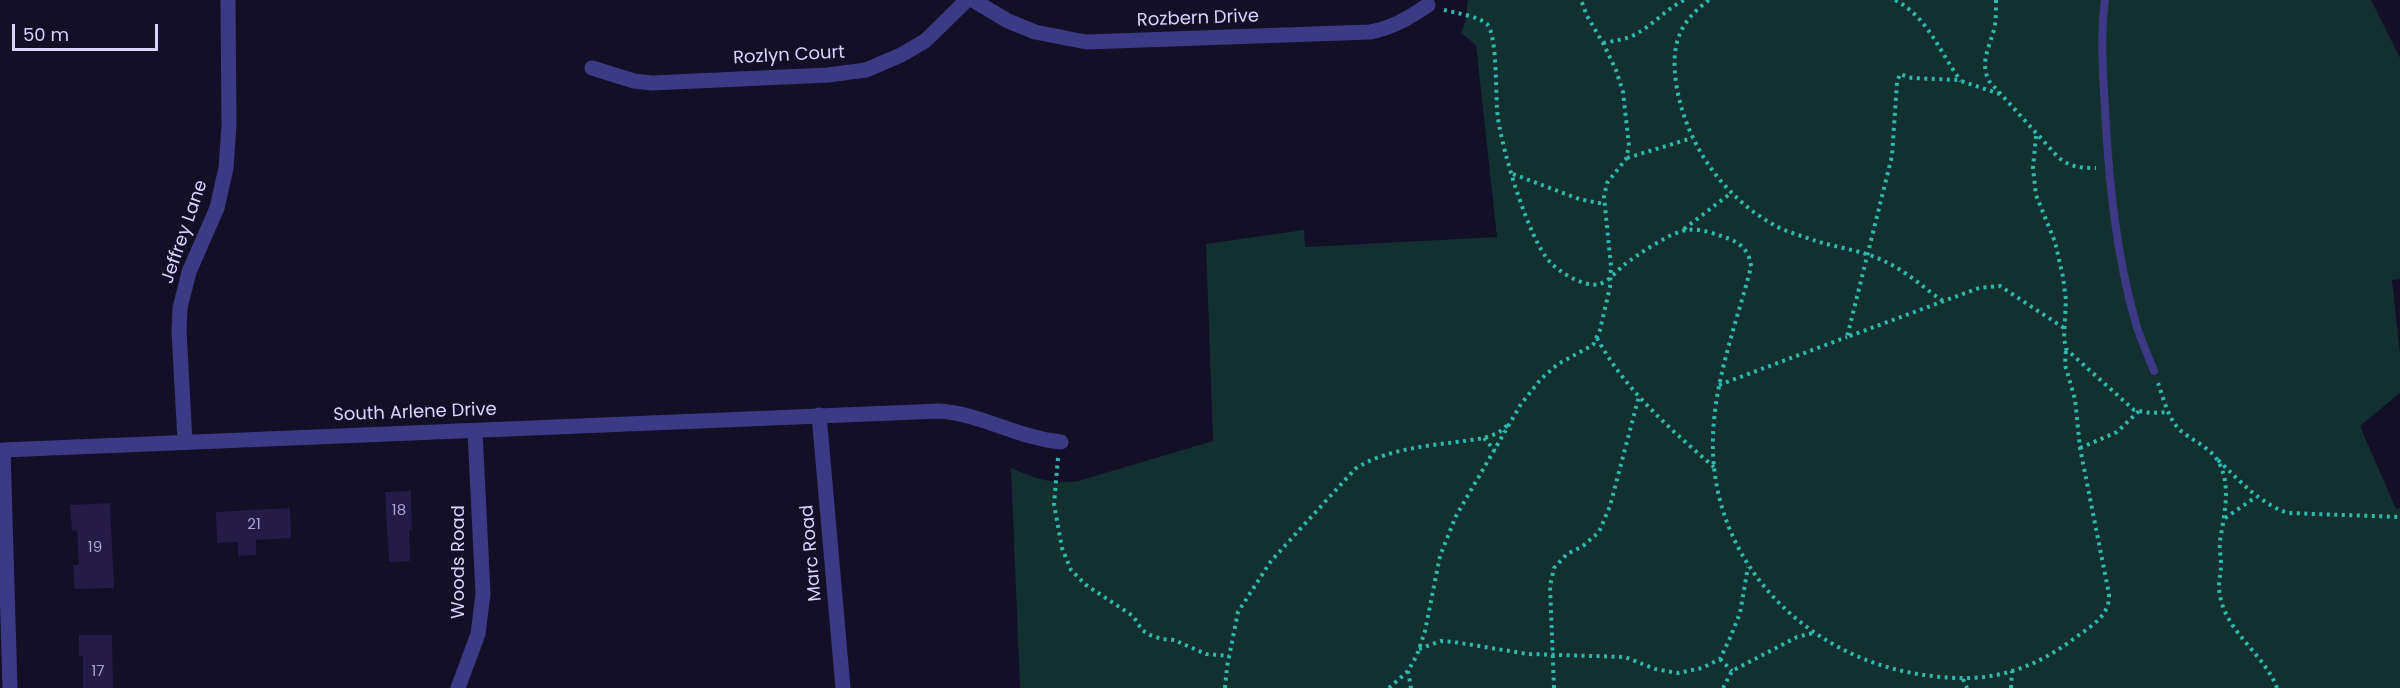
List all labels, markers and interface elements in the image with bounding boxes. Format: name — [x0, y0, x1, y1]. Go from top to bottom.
street label: Rozbern Drive — [1137, 6, 1259, 32]
scale bar — [15, 12, 160, 50]
text: 50 m — [23, 22, 69, 47]
street label: Rozlyn Court — [733, 42, 845, 70]
street label: Jeffrey Lane — [157, 177, 213, 287]
street label: South Arlene Drive — [333, 399, 497, 427]
house number: 18 — [392, 502, 406, 520]
street label: Marc Road — [797, 504, 827, 602]
street label: Woods Road — [448, 505, 470, 619]
house number: 21 — [247, 516, 261, 534]
house number: 19 — [88, 539, 102, 557]
house number: 17 — [92, 663, 104, 681]

